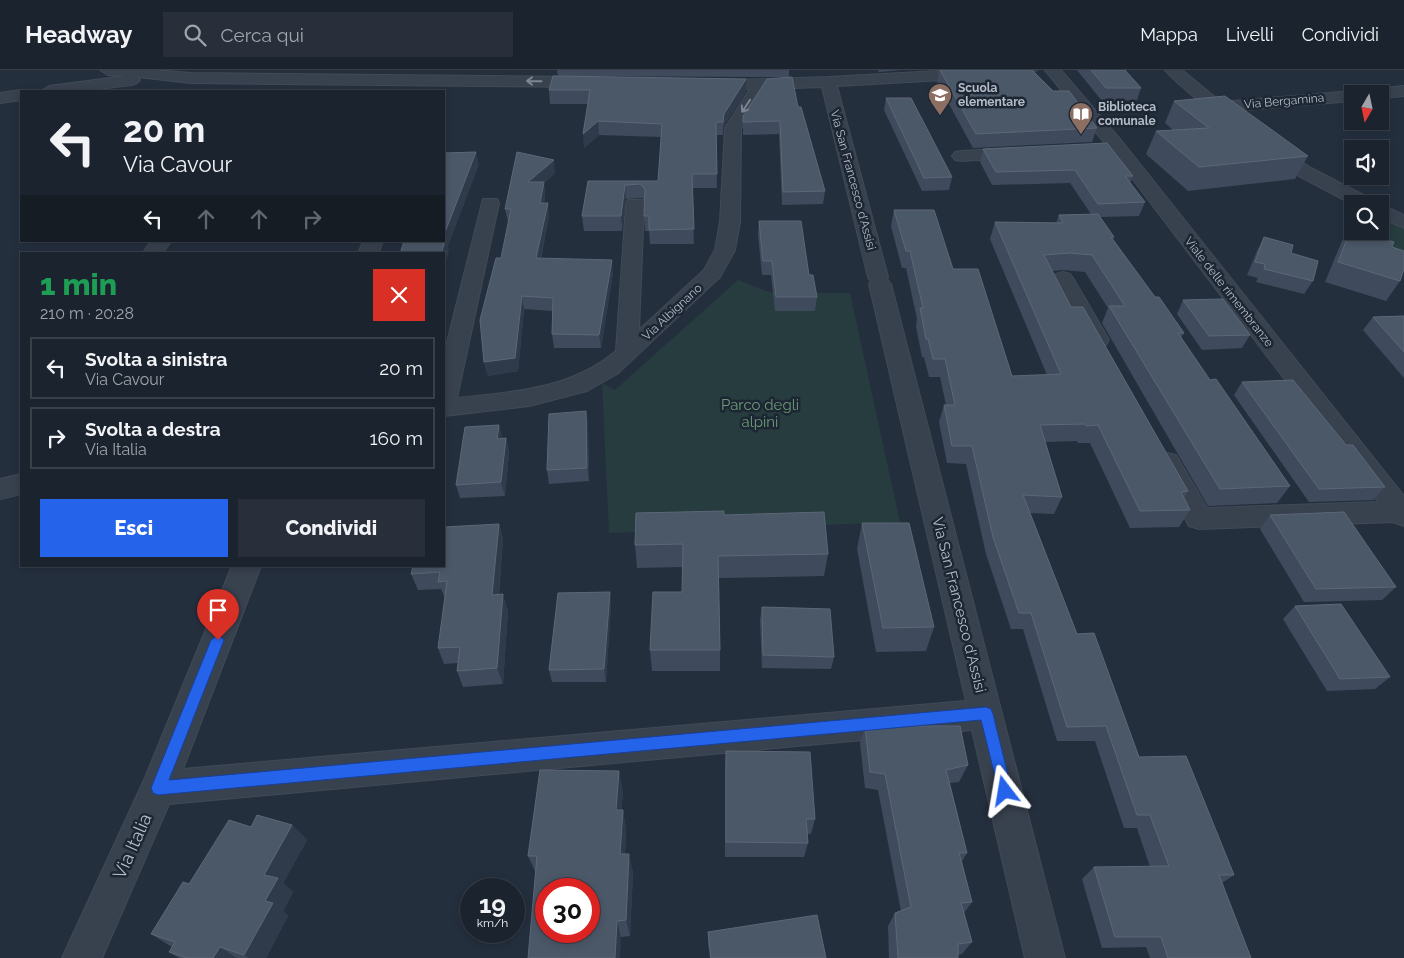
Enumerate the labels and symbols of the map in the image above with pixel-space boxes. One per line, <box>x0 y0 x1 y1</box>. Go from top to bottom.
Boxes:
one-way arrow <box>526 76 542 86</box>
place label: Scuola elementare <box>958 81 1025 109</box>
school or university icon: Scuola elementare <box>927 82 953 116</box>
north arrow <box>1344 85 1389 130</box>
street label: Via Bergamina <box>1243 91 1325 111</box>
one-way arrow <box>741 99 751 113</box>
place label: Biblioteca comunale <box>1098 100 1156 128</box>
library icon: Biblioteca comunale <box>1068 101 1094 135</box>
street label: Via San Francesco d'Assisi <box>828 108 878 252</box>
street label: Viale delle rimembranze <box>1182 234 1276 350</box>
street label: Via Albignano <box>639 281 705 343</box>
park label: Parco degli alpini <box>721 396 799 431</box>
street label: Via San Francesco d'Assisi <box>928 515 990 695</box>
pin <box>197 589 239 640</box>
position arrow <box>978 764 1030 816</box>
street label: Via Italia <box>108 810 156 882</box>
speed limit sign: 30 <box>535 878 600 943</box>

